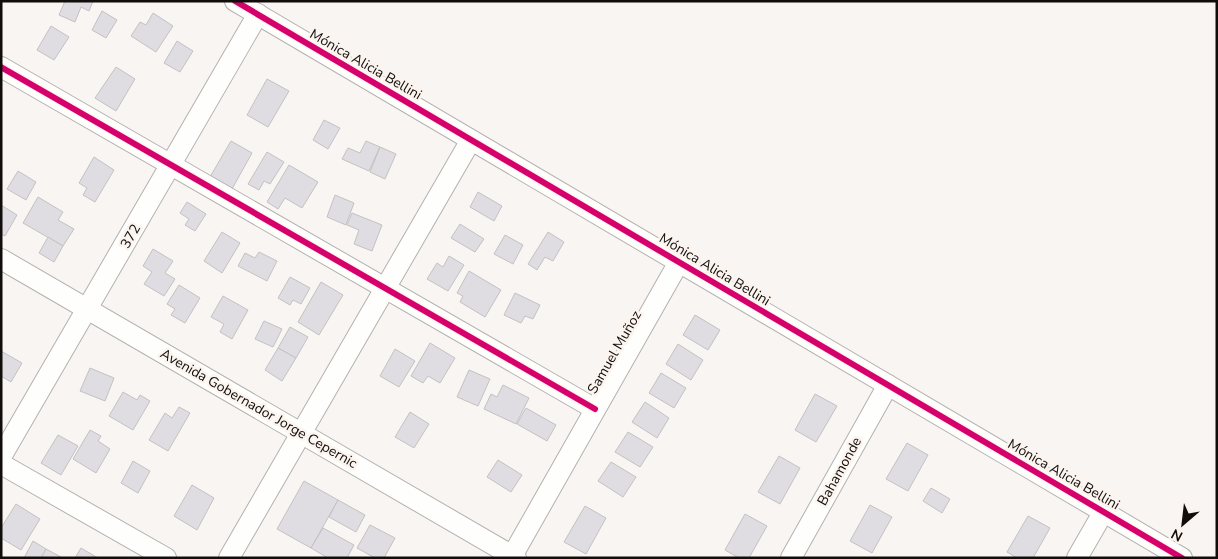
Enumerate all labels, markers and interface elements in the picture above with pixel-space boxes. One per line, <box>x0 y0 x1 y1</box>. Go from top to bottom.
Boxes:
street label: Mónica Alicia Bellini <box>306 25 425 104</box>
street label: 372 <box>116 221 145 252</box>
street label: Mónica Alicia Bellini <box>656 229 774 310</box>
street label: Samuel Muñoz <box>583 307 646 397</box>
street label: Avenida Gobernador Jorge Cepernic <box>157 344 361 473</box>
street label: Bahamonde <box>813 434 866 509</box>
street label: Mónica Alicia Bellini <box>1004 435 1123 514</box>
north arrow <box>1158 499 1208 549</box>
text: N <box>1168 524 1186 546</box>

